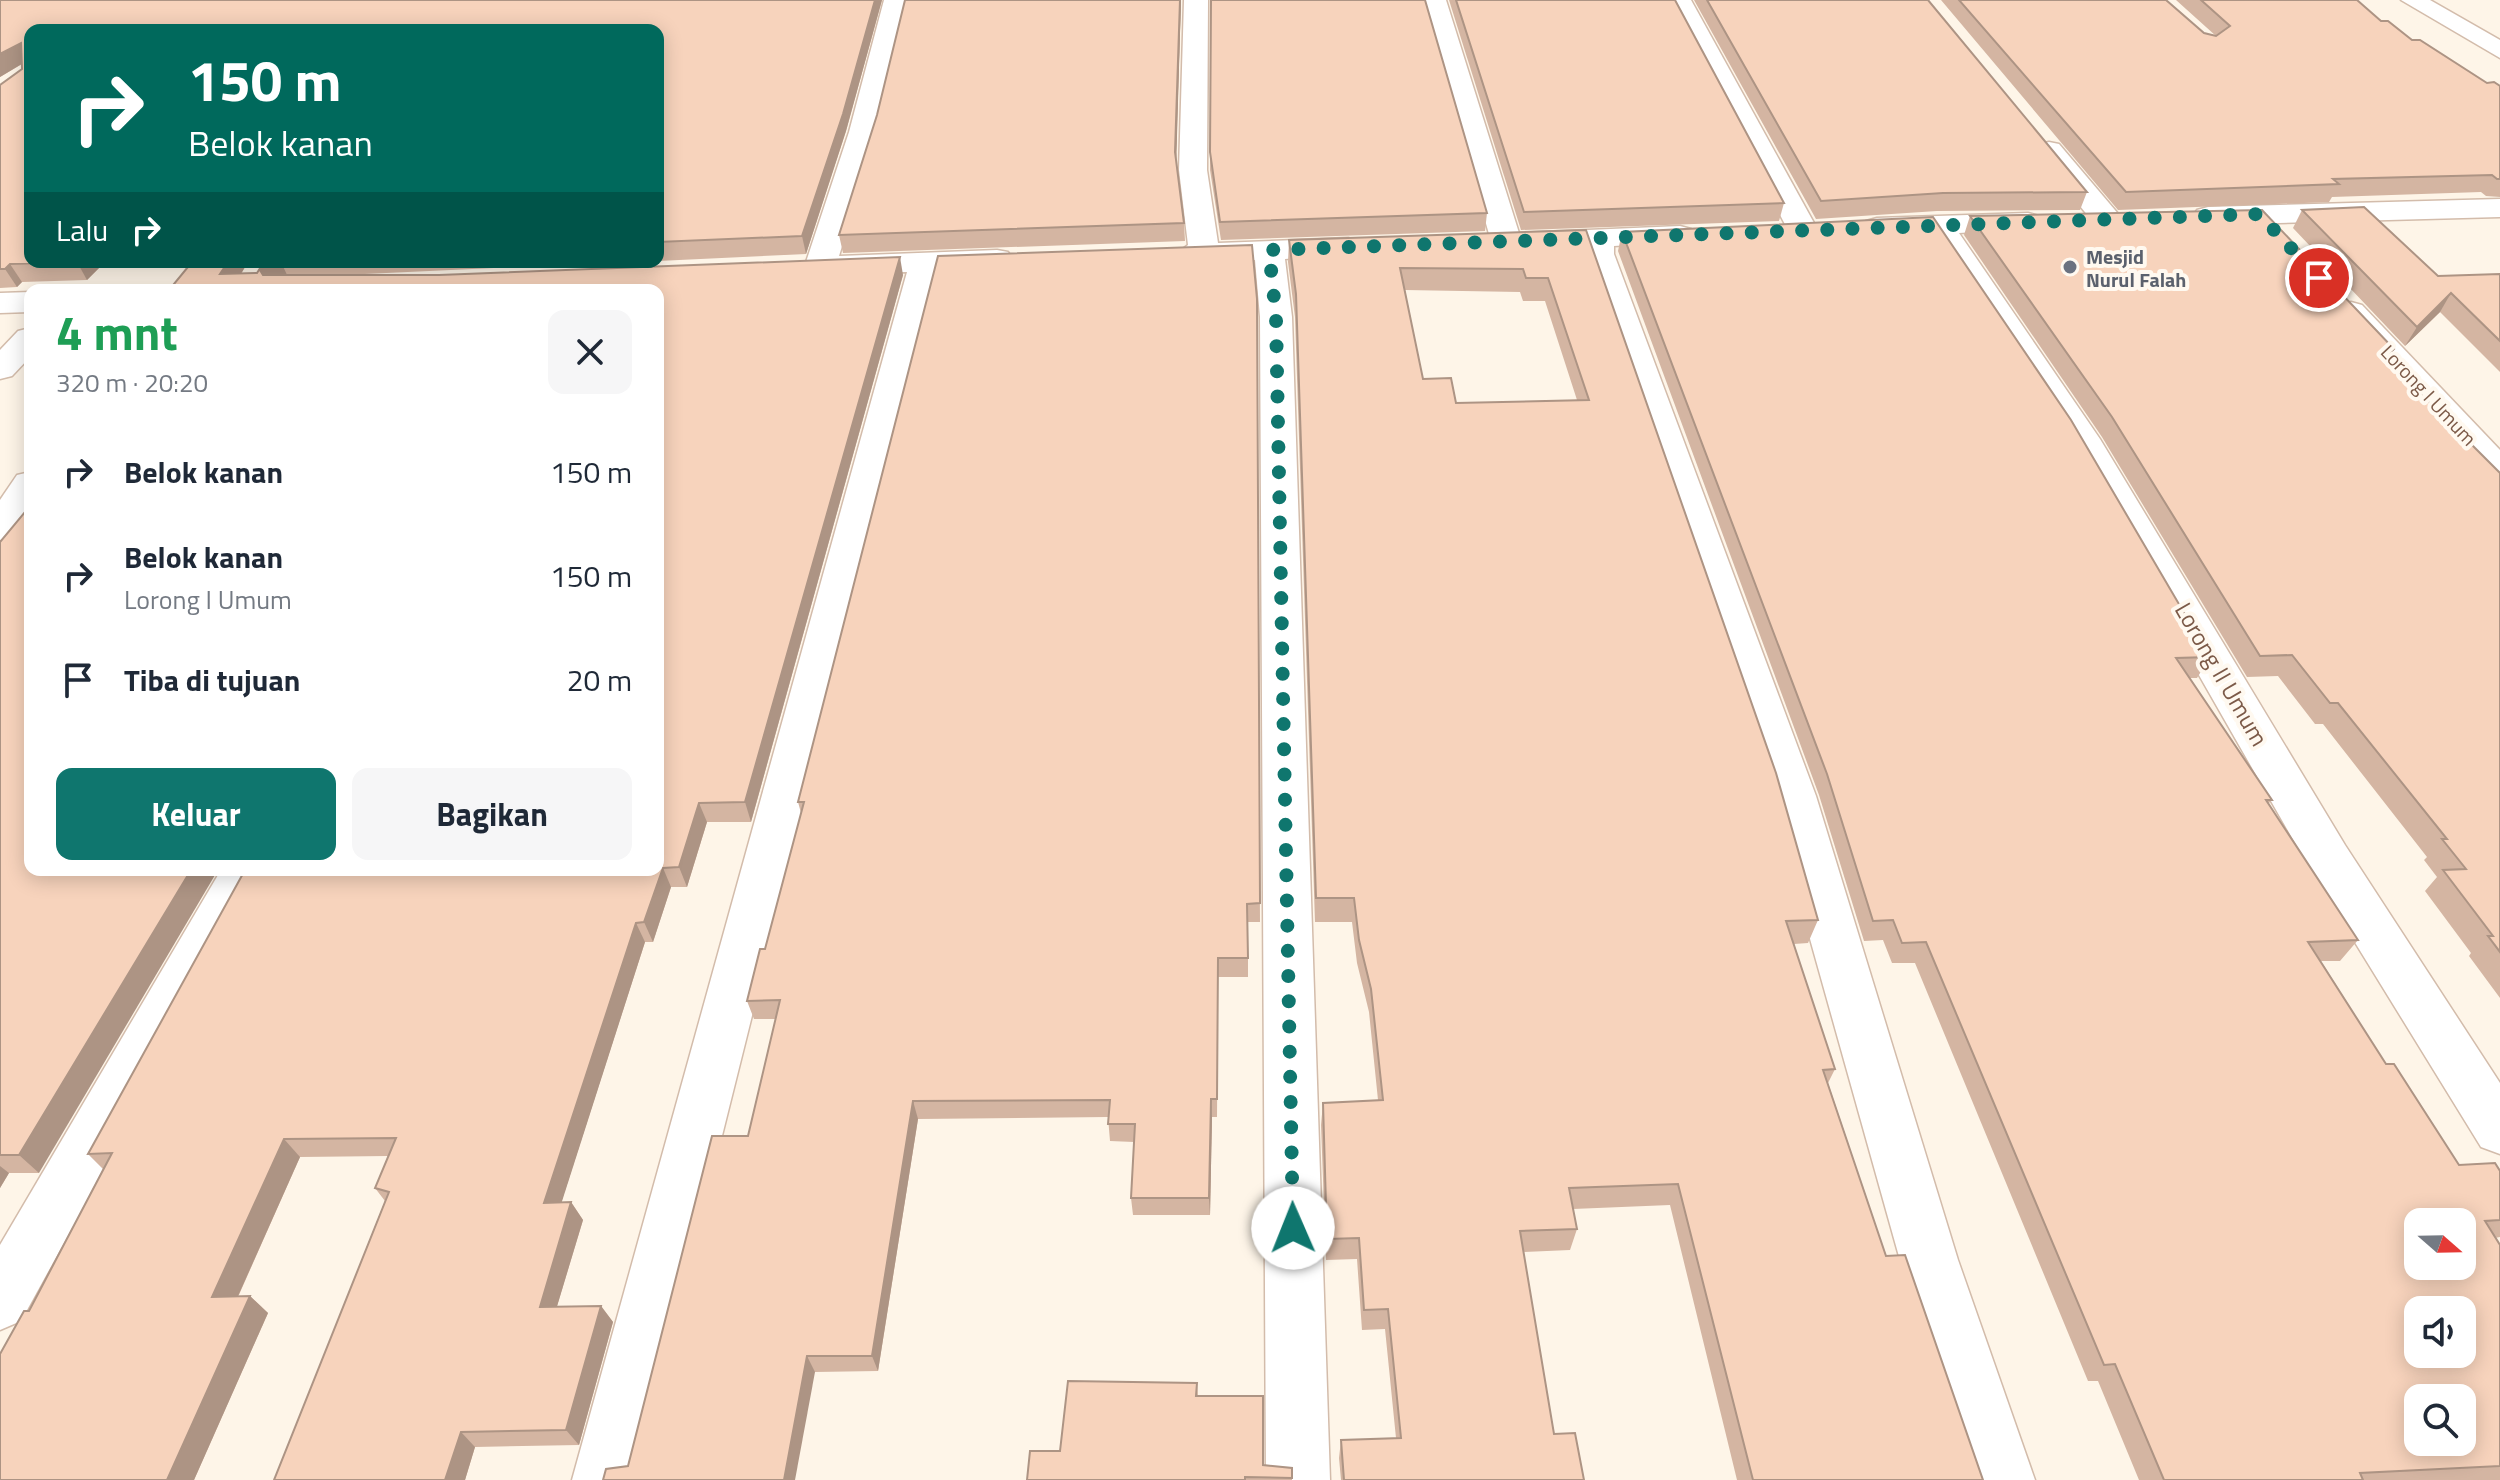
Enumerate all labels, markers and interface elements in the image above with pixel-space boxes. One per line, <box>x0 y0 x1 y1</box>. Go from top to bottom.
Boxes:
text: 150 m <box>188 38 341 123</box>
icon: right <box>56 56 160 160</box>
text: Belok kanan <box>188 115 373 170</box>
text: Lalu <box>56 207 108 253</box>
icon: right <box>124 208 168 252</box>
place label: Mesjid Nurul Falah <box>2086 241 2186 295</box>
pin <box>2285 244 2353 312</box>
icon: arrive <box>2297 256 2341 300</box>
marker: Mesjid Nurul Falah <box>2061 258 2079 276</box>
text: 4 mnt <box>56 296 178 369</box>
button: close <box>548 310 632 394</box>
street label: Lorong I Umum <box>2374 337 2484 453</box>
text: 320 m · 20:20 <box>56 363 208 402</box>
text: Belok kanan <box>124 449 283 495</box>
text: 150 m <box>550 449 632 495</box>
icon: right <box>56 450 100 494</box>
text: Belok kanan <box>124 534 283 580</box>
text: 150 m <box>550 553 632 599</box>
icon: right <box>56 554 100 598</box>
text: Lorong I Umum <box>124 580 292 619</box>
street label: Lorong II Umum <box>2166 595 2278 753</box>
text: Tiba di tujuan <box>124 657 300 703</box>
text: 20 m <box>567 657 632 703</box>
icon: arrive <box>56 658 100 702</box>
button: Keluar <box>56 768 336 860</box>
button: Bagikan <box>352 768 632 860</box>
position arrow <box>1251 1186 1335 1270</box>
north arrow <box>2404 1208 2476 1280</box>
map controls <box>2404 1208 2476 1456</box>
button: sound <box>2404 1296 2476 1368</box>
button: search <box>2404 1384 2476 1456</box>

